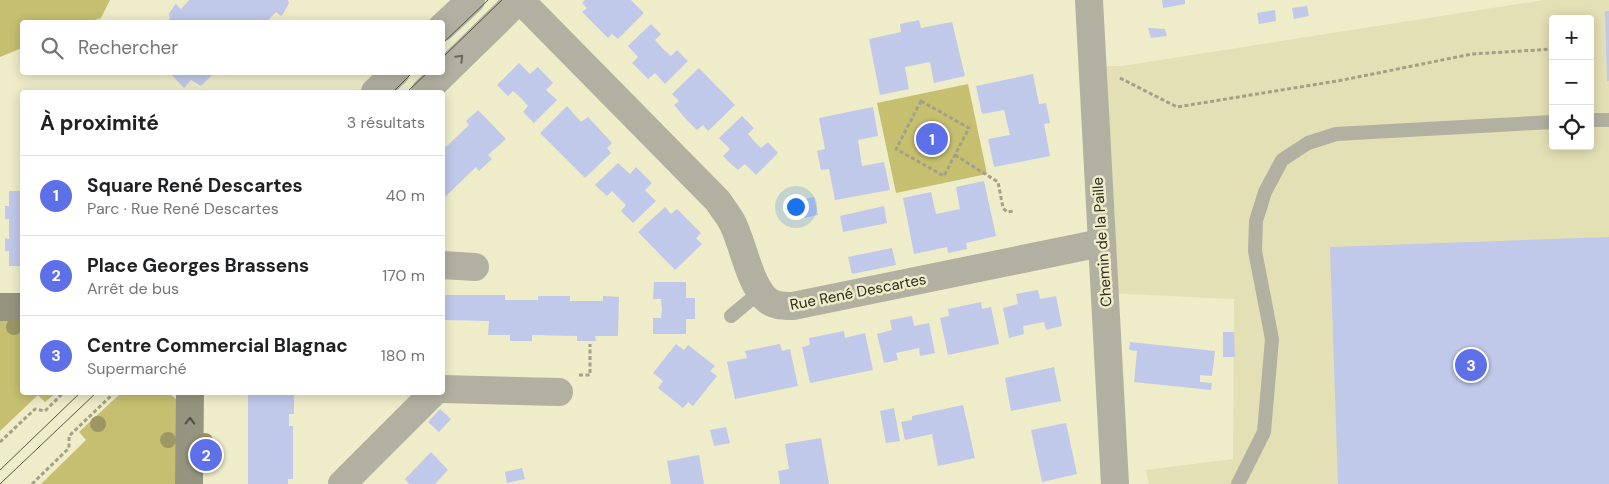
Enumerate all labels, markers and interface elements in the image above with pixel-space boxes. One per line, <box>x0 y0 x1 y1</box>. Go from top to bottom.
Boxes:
map controls <box>1549 15 1594 150</box>
button: + <box>1549 15 1594 60</box>
search box <box>20 20 445 75</box>
icon: search <box>38 34 66 62</box>
text: Rechercher <box>78 35 178 60</box>
one-way arrow <box>454 55 463 64</box>
button: − <box>1549 60 1594 105</box>
button: locate <box>1549 105 1594 150</box>
text: À proximité <box>40 109 159 137</box>
text: 3 résultats <box>347 112 425 133</box>
pin: 1 <box>916 120 948 158</box>
text: Square René Descartes <box>87 173 303 198</box>
street label: Chemin de la Paille <box>1087 176 1117 308</box>
text: 1 <box>53 185 59 206</box>
text: 40 m <box>386 185 425 206</box>
your location <box>783 194 809 220</box>
text: Parc · Rue René Descartes <box>87 198 279 219</box>
text: Place Georges Brassens <box>87 253 309 278</box>
text: 2 <box>51 265 61 286</box>
text: 170 m <box>382 265 425 286</box>
street label: Rue René Descartes <box>788 269 928 315</box>
text: Arrêt de bus <box>87 278 179 299</box>
text: Centre Commercial Blagnac <box>87 333 348 358</box>
text: 3 <box>51 345 61 366</box>
text: 180 m <box>381 345 425 366</box>
pin: 3 <box>1455 346 1487 384</box>
text: Supermarché <box>87 358 187 379</box>
one-way arrow <box>185 417 195 424</box>
pin: 2 <box>190 436 222 474</box>

